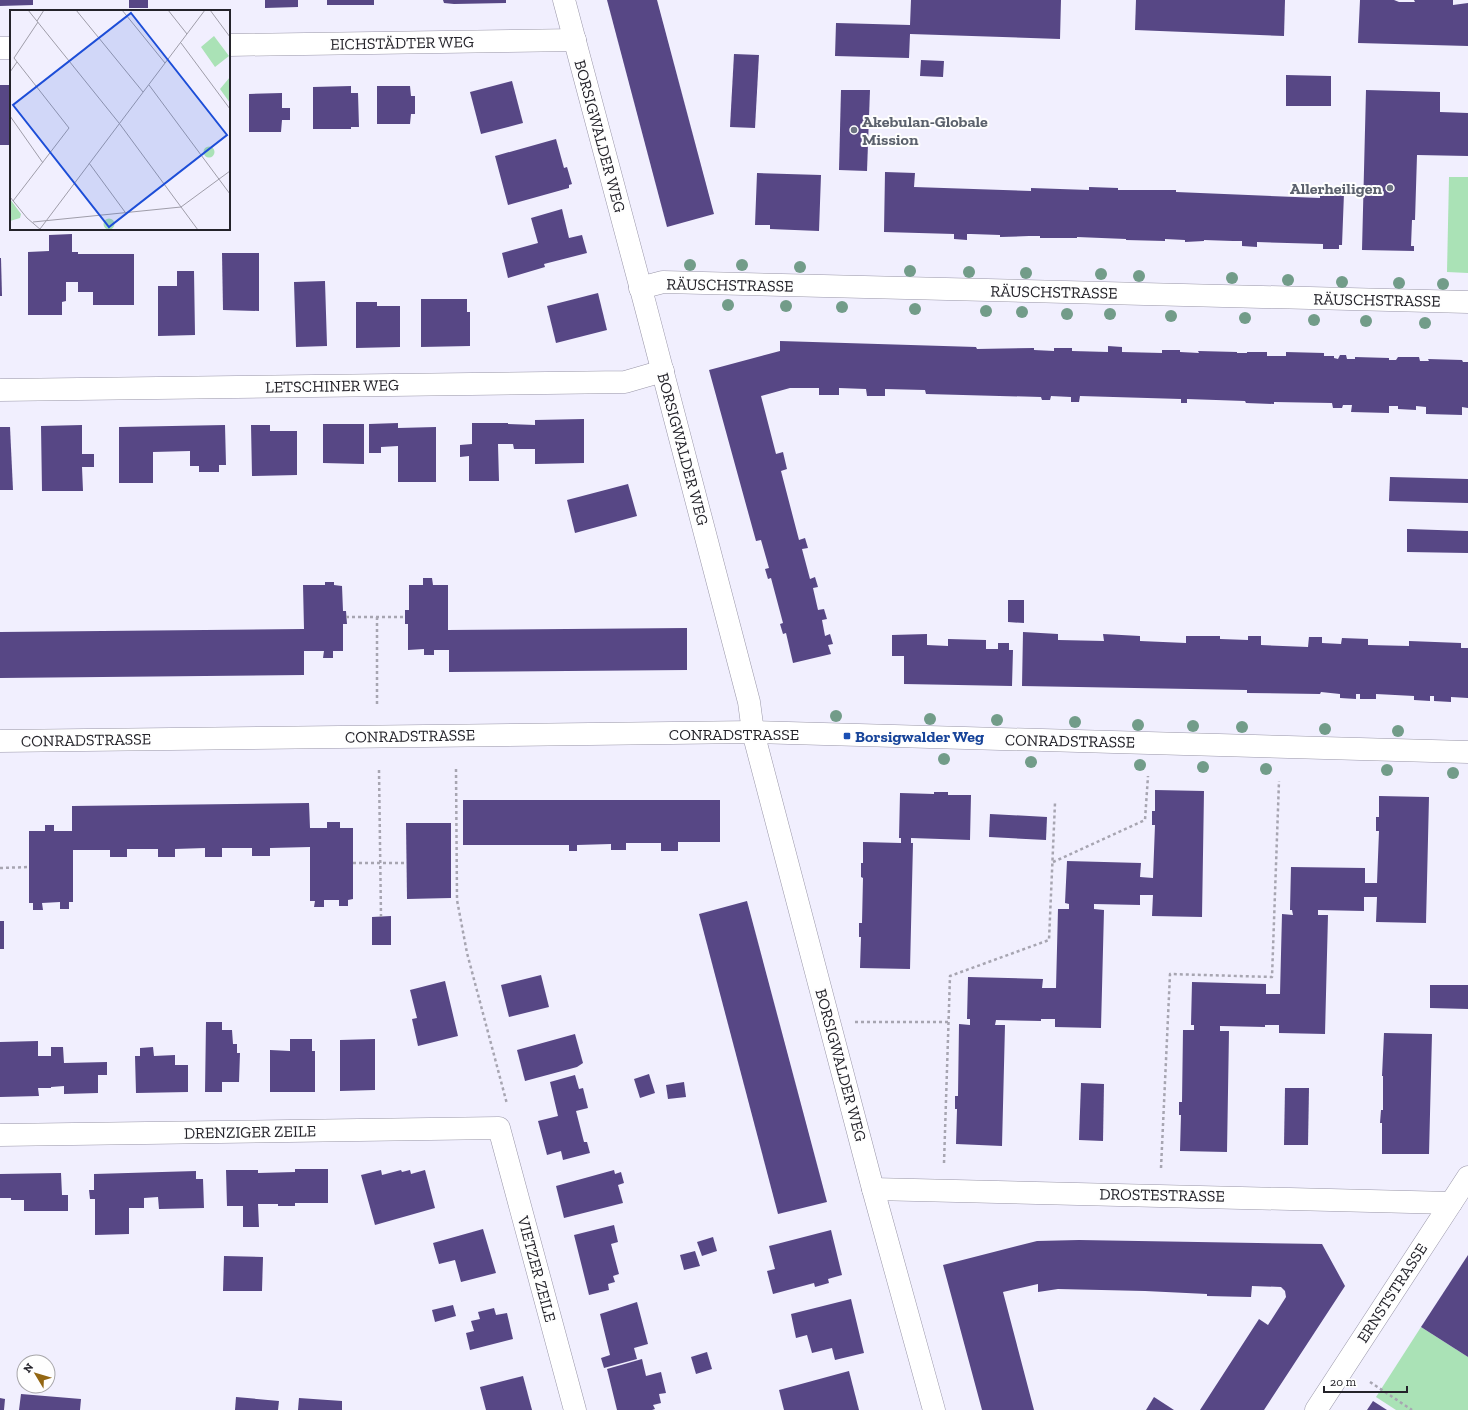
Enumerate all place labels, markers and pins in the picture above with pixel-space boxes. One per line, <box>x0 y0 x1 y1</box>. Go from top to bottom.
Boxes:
place label: Akebulan-Globale Mission <box>862 112 988 149</box>
marker: Akebulan-Globale Mission <box>849 125 859 135</box>
place label: Allerheiligen <box>1290 179 1383 198</box>
marker: Allerheiligen <box>1385 183 1395 193</box>
place label: Borsigwalder Weg <box>855 727 984 746</box>
marker: Borsigwalder Weg <box>842 731 852 741</box>

